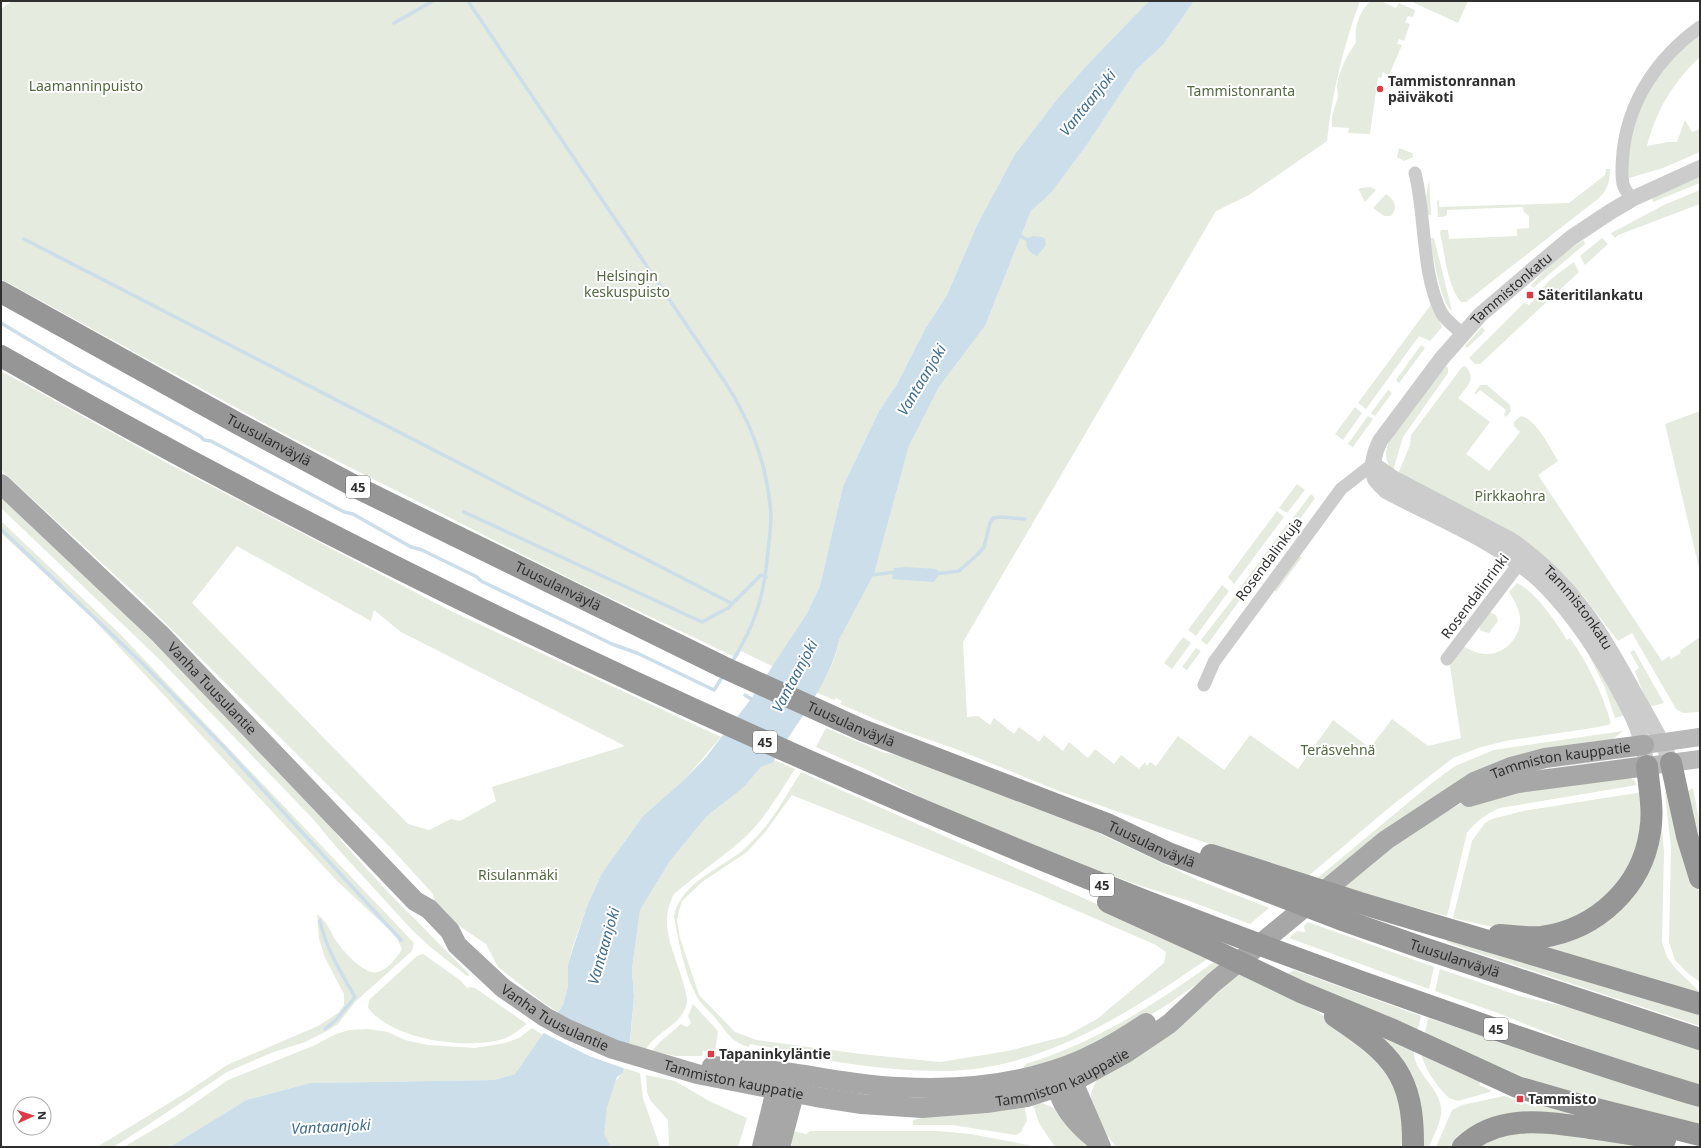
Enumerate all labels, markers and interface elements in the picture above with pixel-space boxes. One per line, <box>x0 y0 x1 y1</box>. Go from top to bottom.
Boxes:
water label: Vantaanjoki <box>1054 64 1121 140</box>
place label: Tammistonrannan päiväkoti <box>1388 71 1516 106</box>
park label: Laamanninpuisto <box>29 76 143 95</box>
park label: Tammistonranta <box>1187 81 1295 100</box>
marker: Tammistonrannan päiväkoti <box>1375 84 1385 94</box>
street label: Tammistonkatu <box>1466 248 1556 329</box>
park label: Helsingin keskuspuisto <box>584 266 670 301</box>
place label: Säteritilankatu <box>1538 285 1643 304</box>
marker: Säteritilankatu <box>1525 290 1535 300</box>
water label: Vantaanjoki <box>892 339 951 419</box>
street label: Tuusulanväylä <box>223 409 315 470</box>
road number: 45 <box>346 476 370 498</box>
park label: Pirkkaohra <box>1474 486 1546 505</box>
street label: Rosendalinkuja <box>1231 513 1306 604</box>
street label: Rosendalinrinki <box>1436 549 1513 642</box>
street label: Tuusulanväylä <box>512 557 604 615</box>
street label: Tammistonkatu <box>1540 561 1618 653</box>
water label: Vantaanjoki <box>767 635 822 715</box>
street label: Vanha Tuusulantie <box>164 638 261 739</box>
street label: Tuusulanväylä <box>804 696 898 751</box>
road number: 45 <box>753 731 777 753</box>
street label: Tammiston kauppatie <box>1488 737 1632 783</box>
park label: Teräsvehnä <box>1301 740 1375 759</box>
street label: Tuusulanväylä <box>1105 816 1198 872</box>
park label: Risulanmäki <box>478 865 558 884</box>
road number: 45 <box>1090 874 1114 896</box>
water label: Vantaanjoki <box>582 904 624 987</box>
street label: Tuusulanväylä <box>1407 934 1502 982</box>
street label: Vanha Tuusulantie <box>497 979 612 1055</box>
road number: 45 <box>1484 1018 1508 1040</box>
street label: Tammiston kauppatie <box>994 1043 1132 1110</box>
place label: Tapaninkyläntie <box>719 1044 831 1063</box>
marker: Tapaninkyläntie <box>706 1049 716 1059</box>
street label: Tammiston kauppatie <box>662 1055 805 1103</box>
place label: Tammisto <box>1528 1089 1597 1108</box>
marker: Tammisto <box>1515 1094 1525 1104</box>
north arrow <box>12 1096 52 1136</box>
text: N <box>35 1111 50 1120</box>
water label: Vantaanjoki <box>291 1114 372 1138</box>

